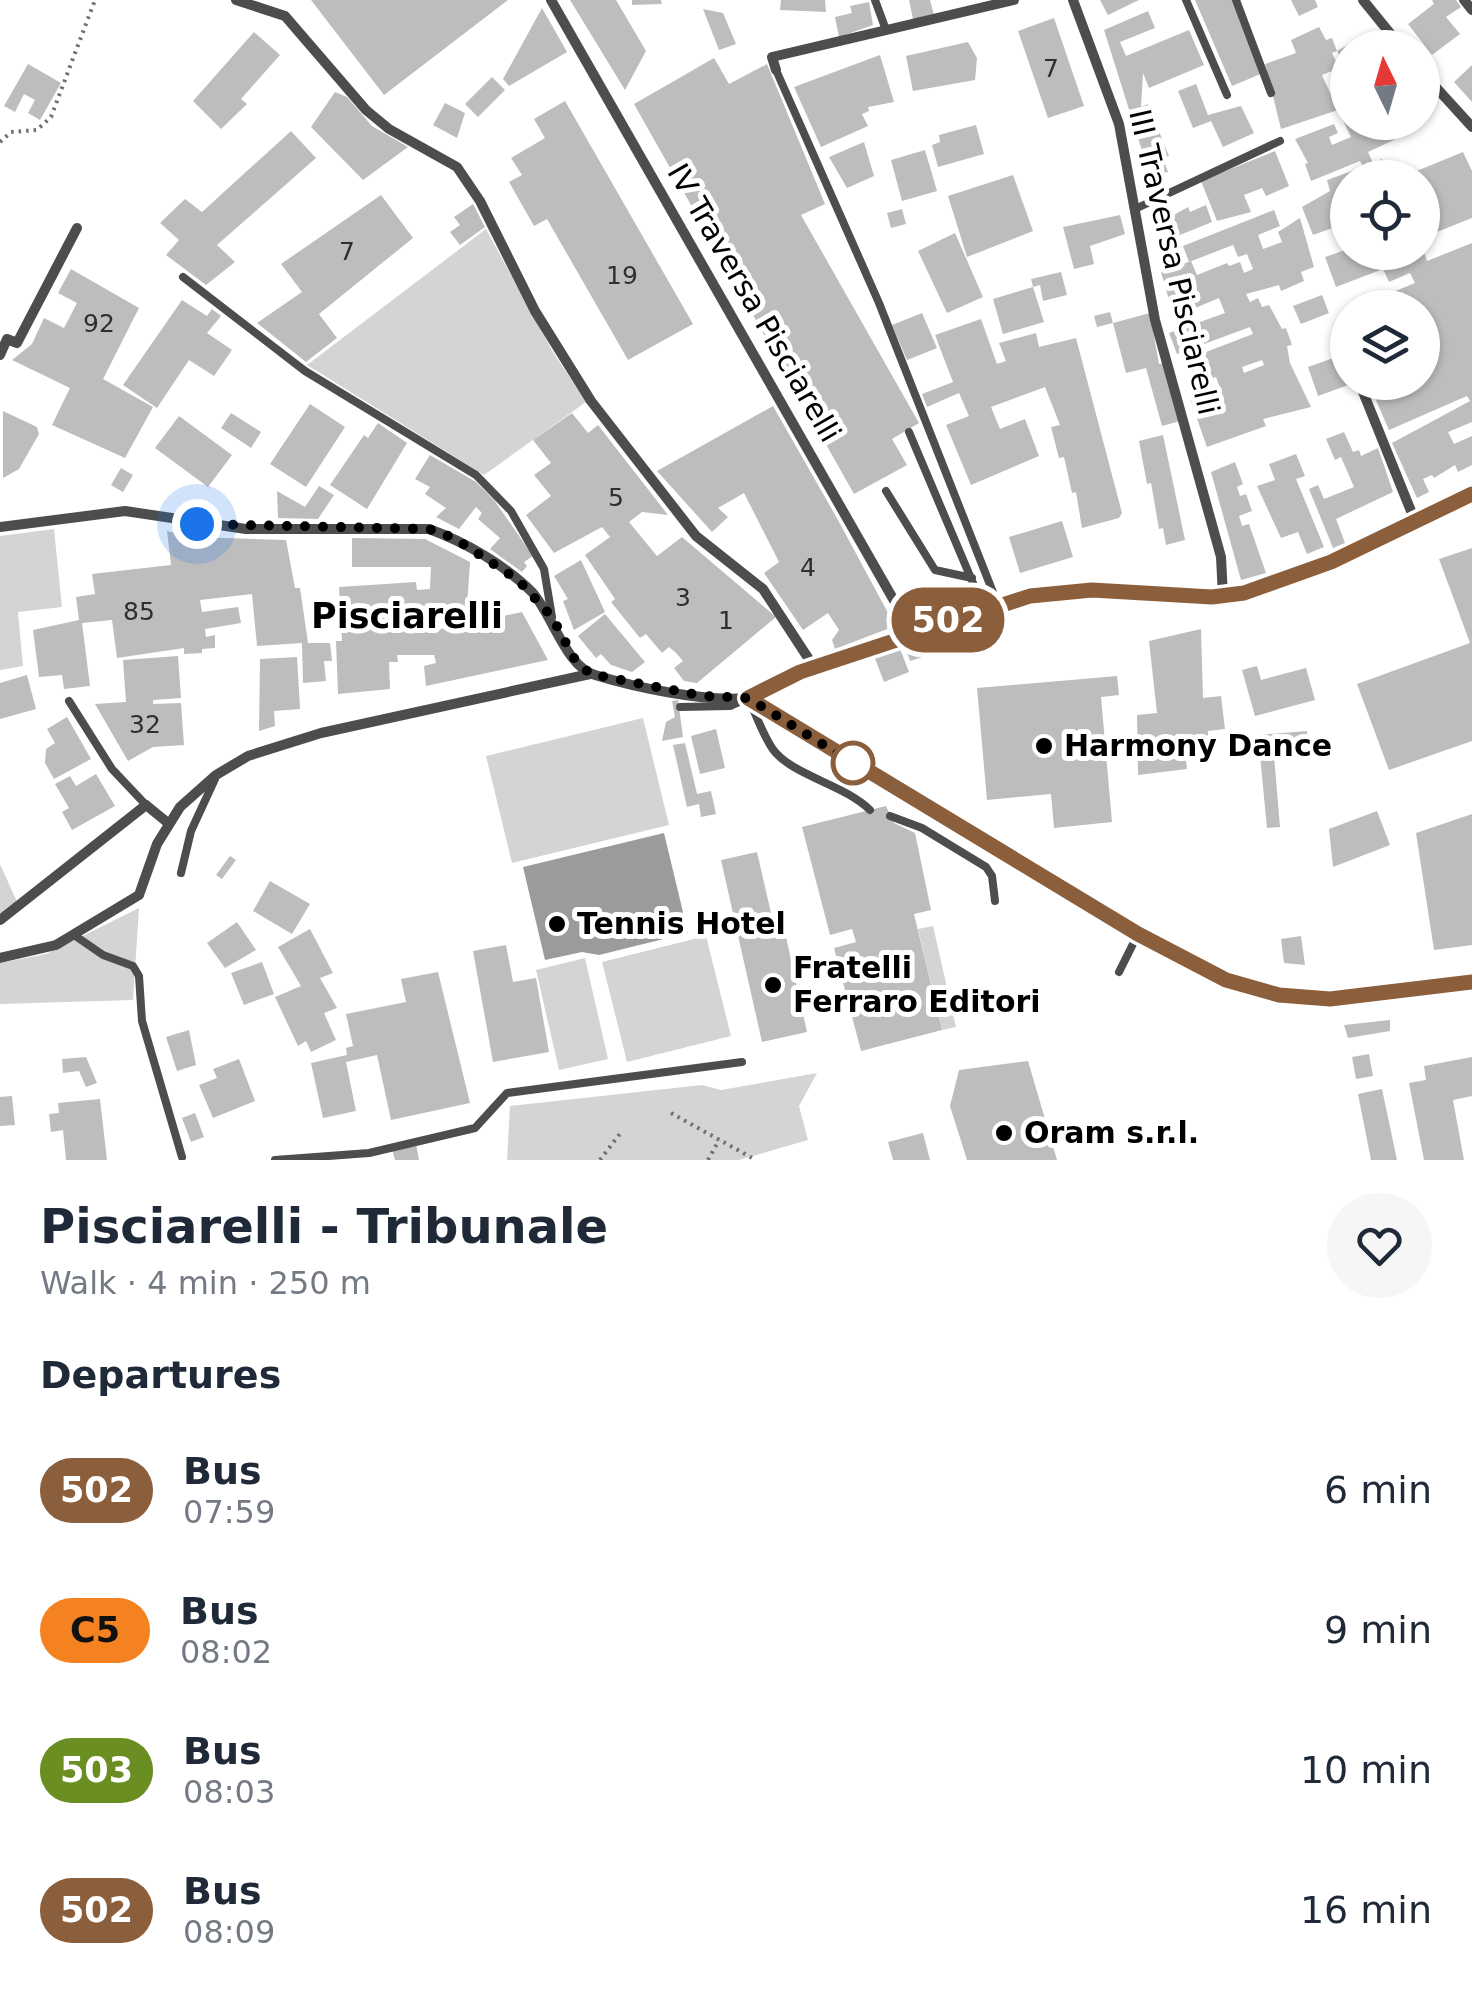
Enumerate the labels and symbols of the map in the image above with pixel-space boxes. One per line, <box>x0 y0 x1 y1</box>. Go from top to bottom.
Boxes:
north arrow <box>1330 30 1440 140</box>
house number: 7 <box>1043 54 1059 83</box>
street label: III Traversa Pisciarelli <box>1122 106 1227 418</box>
street label: IV Traversa Pisciarelli <box>660 157 848 448</box>
house number: 7 <box>339 237 355 266</box>
house number: 19 <box>606 261 638 290</box>
house number: 92 <box>83 309 115 338</box>
house number: 5 <box>608 483 624 512</box>
your location <box>172 499 222 549</box>
house number: 4 <box>800 553 816 582</box>
house number: 3 <box>675 583 691 612</box>
line badge: 502 <box>890 588 1006 652</box>
district label: Pisciarelli <box>311 596 503 636</box>
house number: 85 <box>123 597 155 626</box>
house number: 1 <box>718 606 734 635</box>
house number: 32 <box>129 710 161 739</box>
place label: Harmony Dance <box>1064 728 1332 763</box>
marker: Harmony Dance <box>1033 735 1055 757</box>
unlabelled marker <box>832 742 874 784</box>
place label: Tennis Hotel <box>577 906 786 941</box>
marker: Tennis Hotel <box>546 913 568 935</box>
place label: Fratelli Ferraro Editori <box>793 950 1041 1019</box>
marker: Fratelli Ferraro Editori <box>762 974 784 996</box>
place label: Oram s.r.l. <box>1024 1115 1199 1150</box>
marker: Oram s.r.l. <box>993 1122 1015 1144</box>

